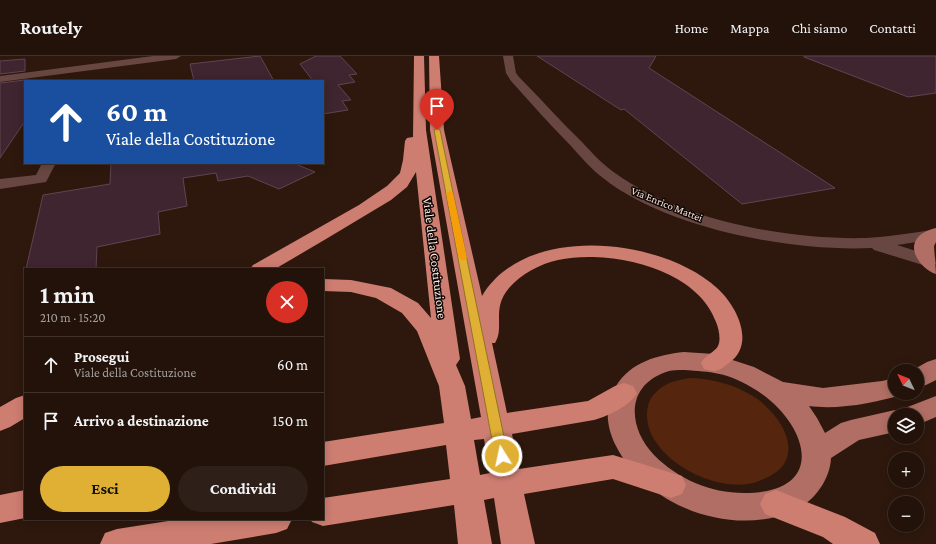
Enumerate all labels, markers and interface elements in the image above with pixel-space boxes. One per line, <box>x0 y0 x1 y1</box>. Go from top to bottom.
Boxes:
text: Routely <box>20 17 82 38</box>
text: Home <box>675 20 708 36</box>
text: Mappa <box>730 20 769 36</box>
text: Chi siamo <box>791 20 847 36</box>
text: Contatti <box>869 20 916 36</box>
pin <box>420 89 454 130</box>
icon: arrive <box>426 95 448 117</box>
icon: ahead <box>40 96 92 148</box>
text: 60 m <box>106 96 167 127</box>
text: Viale della Costituzione <box>106 129 275 149</box>
street label: Via Enrico Mattei <box>630 184 705 224</box>
street label: Viale della Costituzione <box>420 196 450 320</box>
text: 1 min <box>40 281 95 308</box>
button: close <box>266 281 308 323</box>
text: 210 m · 15:20 <box>40 310 106 325</box>
text: Prosegui <box>74 349 129 365</box>
icon: ahead <box>40 354 62 376</box>
text: 60 m <box>277 357 308 373</box>
north arrow <box>888 364 924 400</box>
map controls <box>888 364 924 532</box>
text: Viale della Costituzione <box>74 365 196 380</box>
button: layers <box>888 408 924 444</box>
icon: arrive <box>40 410 62 432</box>
text: Arrivo a destinazione <box>74 413 209 429</box>
text: 150 m <box>273 413 308 429</box>
position arrow <box>481 435 523 477</box>
button: + <box>888 452 924 488</box>
button: Esci <box>40 466 170 512</box>
button: Condividi <box>178 466 308 512</box>
button: − <box>888 496 924 532</box>

